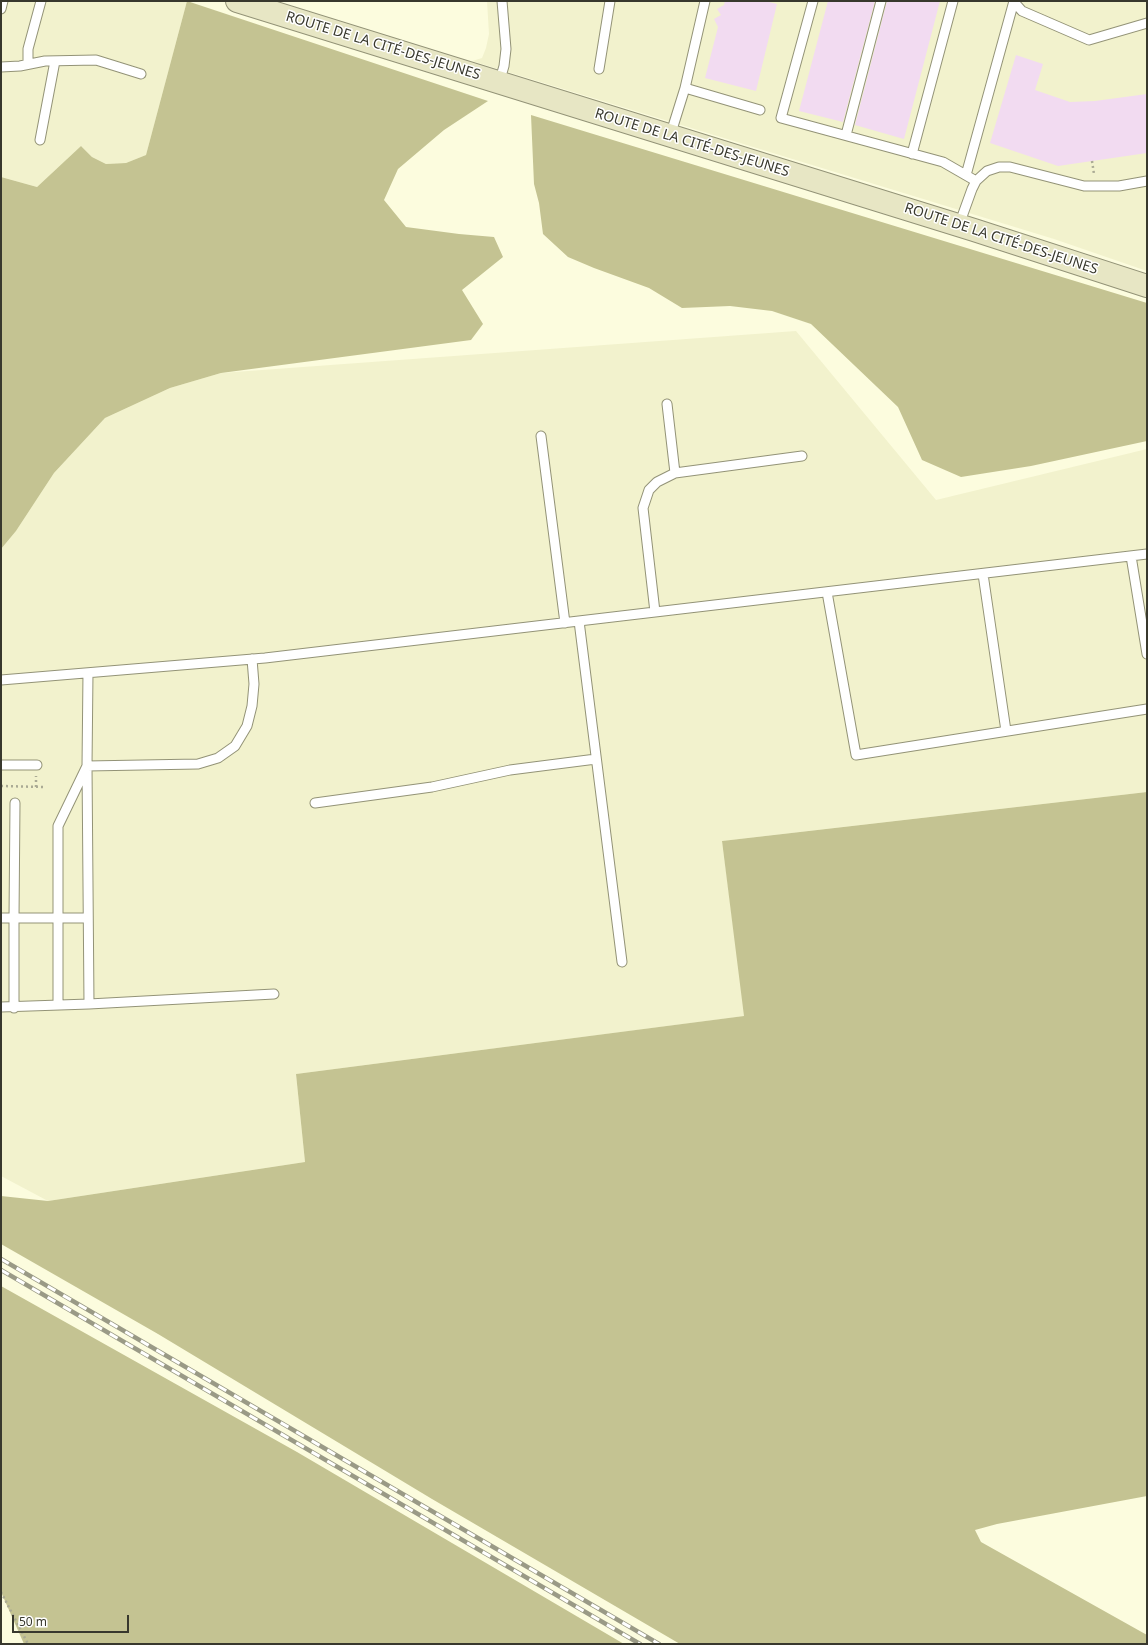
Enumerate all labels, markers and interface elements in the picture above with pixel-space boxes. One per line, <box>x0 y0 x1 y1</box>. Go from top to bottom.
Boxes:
street label: ROUTE DE LA CITÉ-DES-JEUNES <box>284 8 482 84</box>
street label: ROUTE DE LA CITÉ-DES-JEUNES <box>593 105 791 181</box>
street label: ROUTE DE LA CITÉ-DES-JEUNES <box>902 200 1100 278</box>
scale bar <box>14 1607 131 1633</box>
text: 50 m <box>19 1613 47 1630</box>

